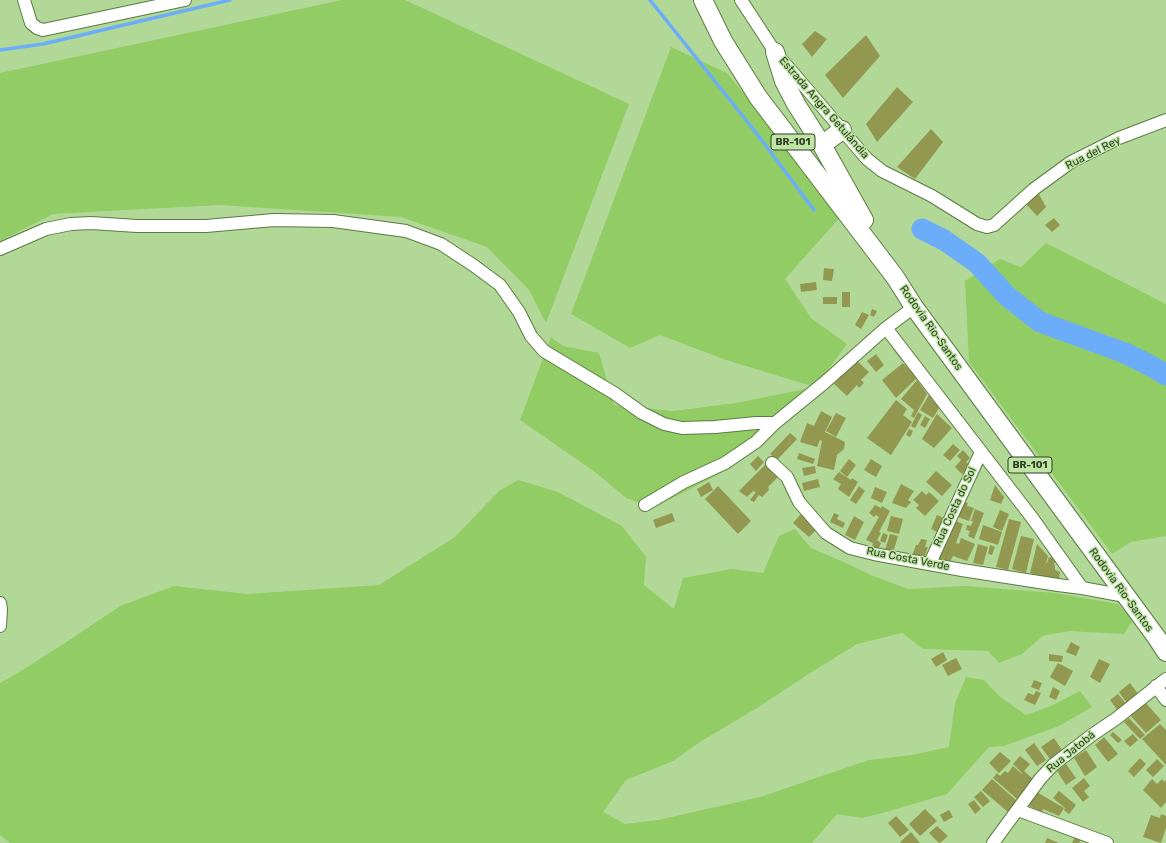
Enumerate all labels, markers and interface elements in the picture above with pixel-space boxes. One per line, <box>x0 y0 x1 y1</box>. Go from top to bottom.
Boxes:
street label: Estrada Angra Getulândia <box>776 54 872 162</box>
road number: BR-101 <box>771 134 815 150</box>
street label: Rua del Rey <box>1063 134 1123 172</box>
street label: Rodovia Rio-Santos <box>897 283 965 373</box>
road number: BR-101 <box>1008 457 1052 473</box>
street label: Rua Costa do Sol <box>931 465 979 549</box>
street label: Rua Costa Verde <box>865 544 951 574</box>
street label: Rodovia Rio-Santos <box>1086 545 1156 635</box>
street label: Rua Jatobá <box>1044 728 1098 776</box>

